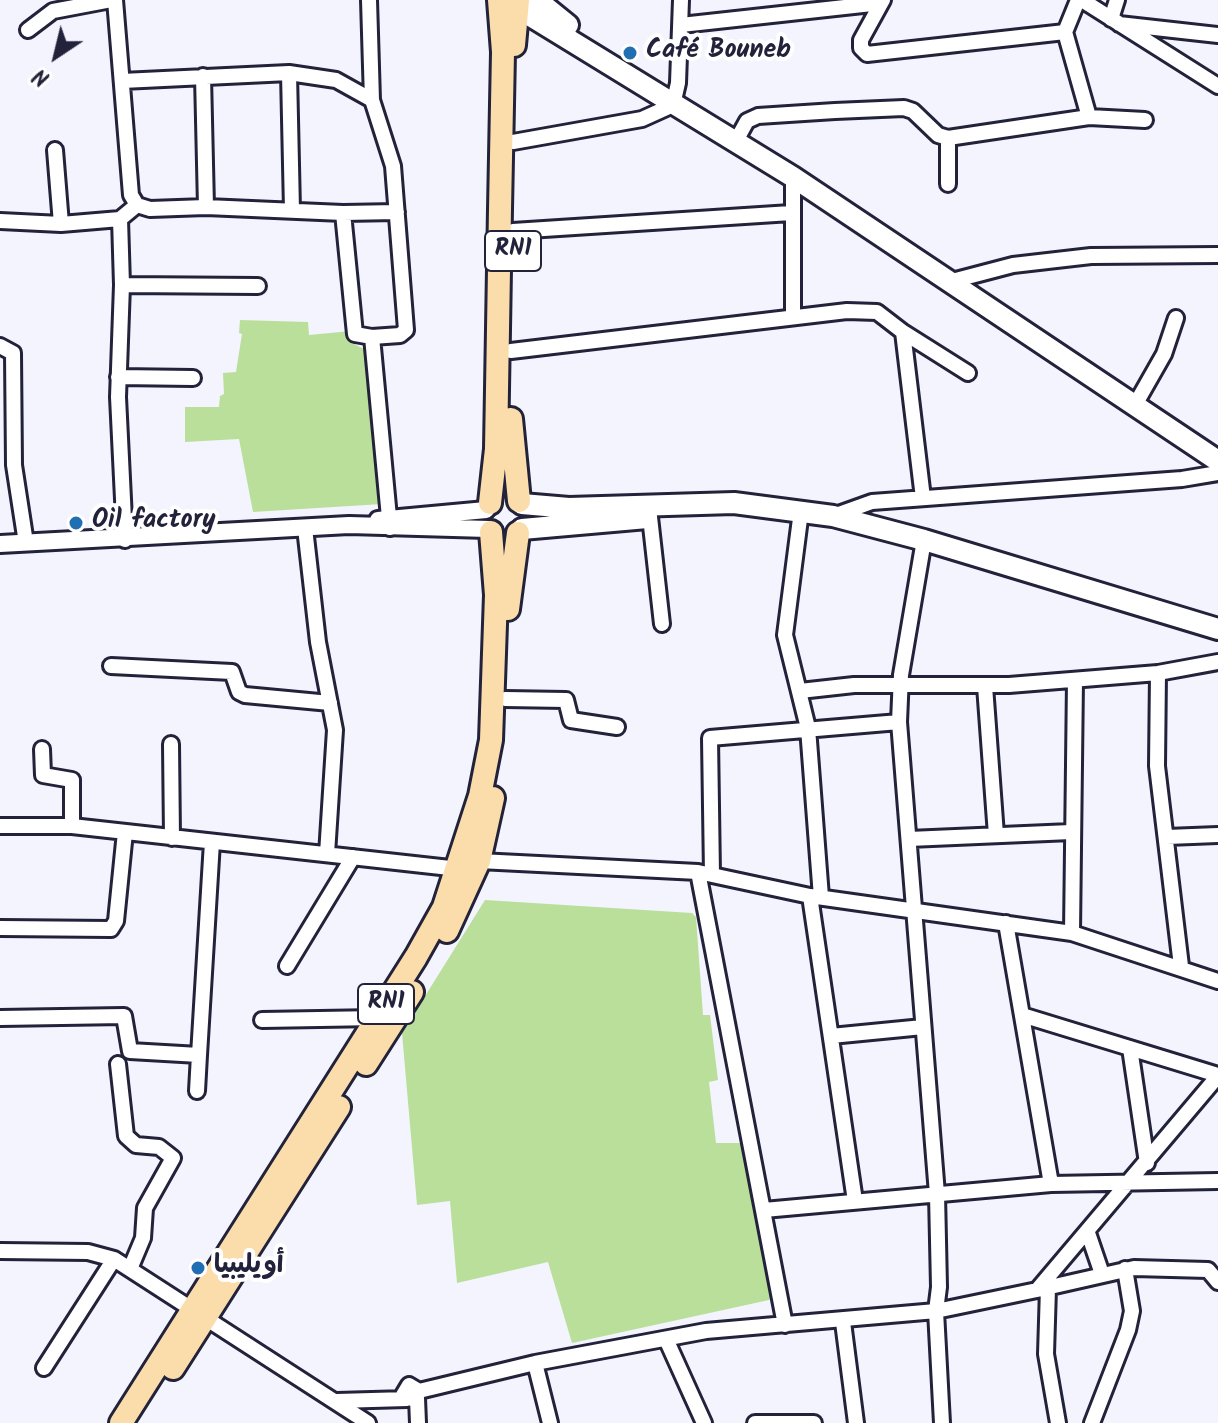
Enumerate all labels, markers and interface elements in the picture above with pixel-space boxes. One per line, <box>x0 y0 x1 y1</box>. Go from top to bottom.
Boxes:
north arrow <box>16 16 96 96</box>
place label: Café Bouneb <box>646 37 791 69</box>
marker: Café Bouneb <box>621 44 639 62</box>
text: N <box>26 58 58 94</box>
road number: RN1 <box>485 231 541 271</box>
place label: Oil factory <box>92 507 216 539</box>
marker: Oil factory <box>67 514 85 532</box>
road number: RN1 <box>358 984 414 1024</box>
place label: أويليبيا <box>214 1252 283 1284</box>
marker: أويليبيا <box>189 1259 207 1277</box>

